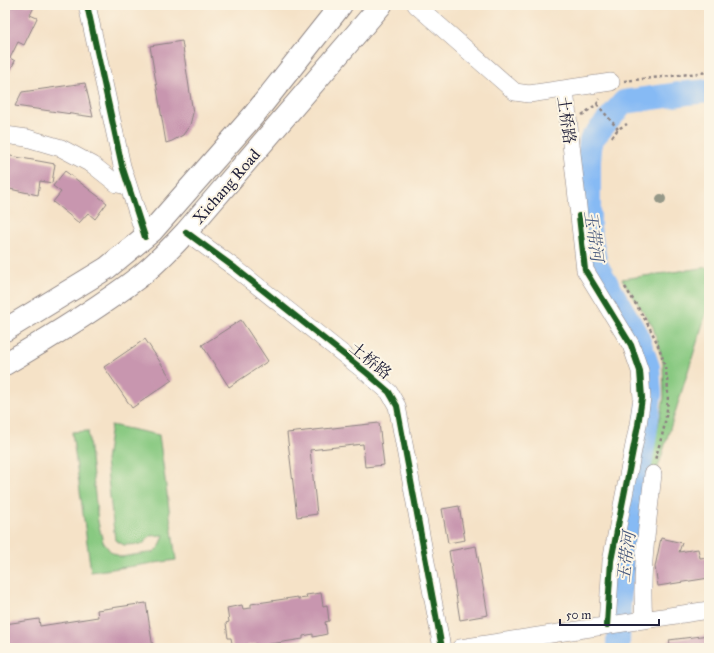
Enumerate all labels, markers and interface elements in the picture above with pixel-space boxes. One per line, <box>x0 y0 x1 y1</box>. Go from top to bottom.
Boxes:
street label: 土桥路 <box>554 95 579 145</box>
street label: Xichang Road <box>189 145 265 228</box>
water label: 玉带河 <box>580 209 608 266</box>
street label: 土桥路 <box>346 338 395 383</box>
water label: 玉带河 <box>613 527 640 584</box>
scale bar <box>560 601 659 627</box>
text: 50 m <box>566 608 591 622</box>

